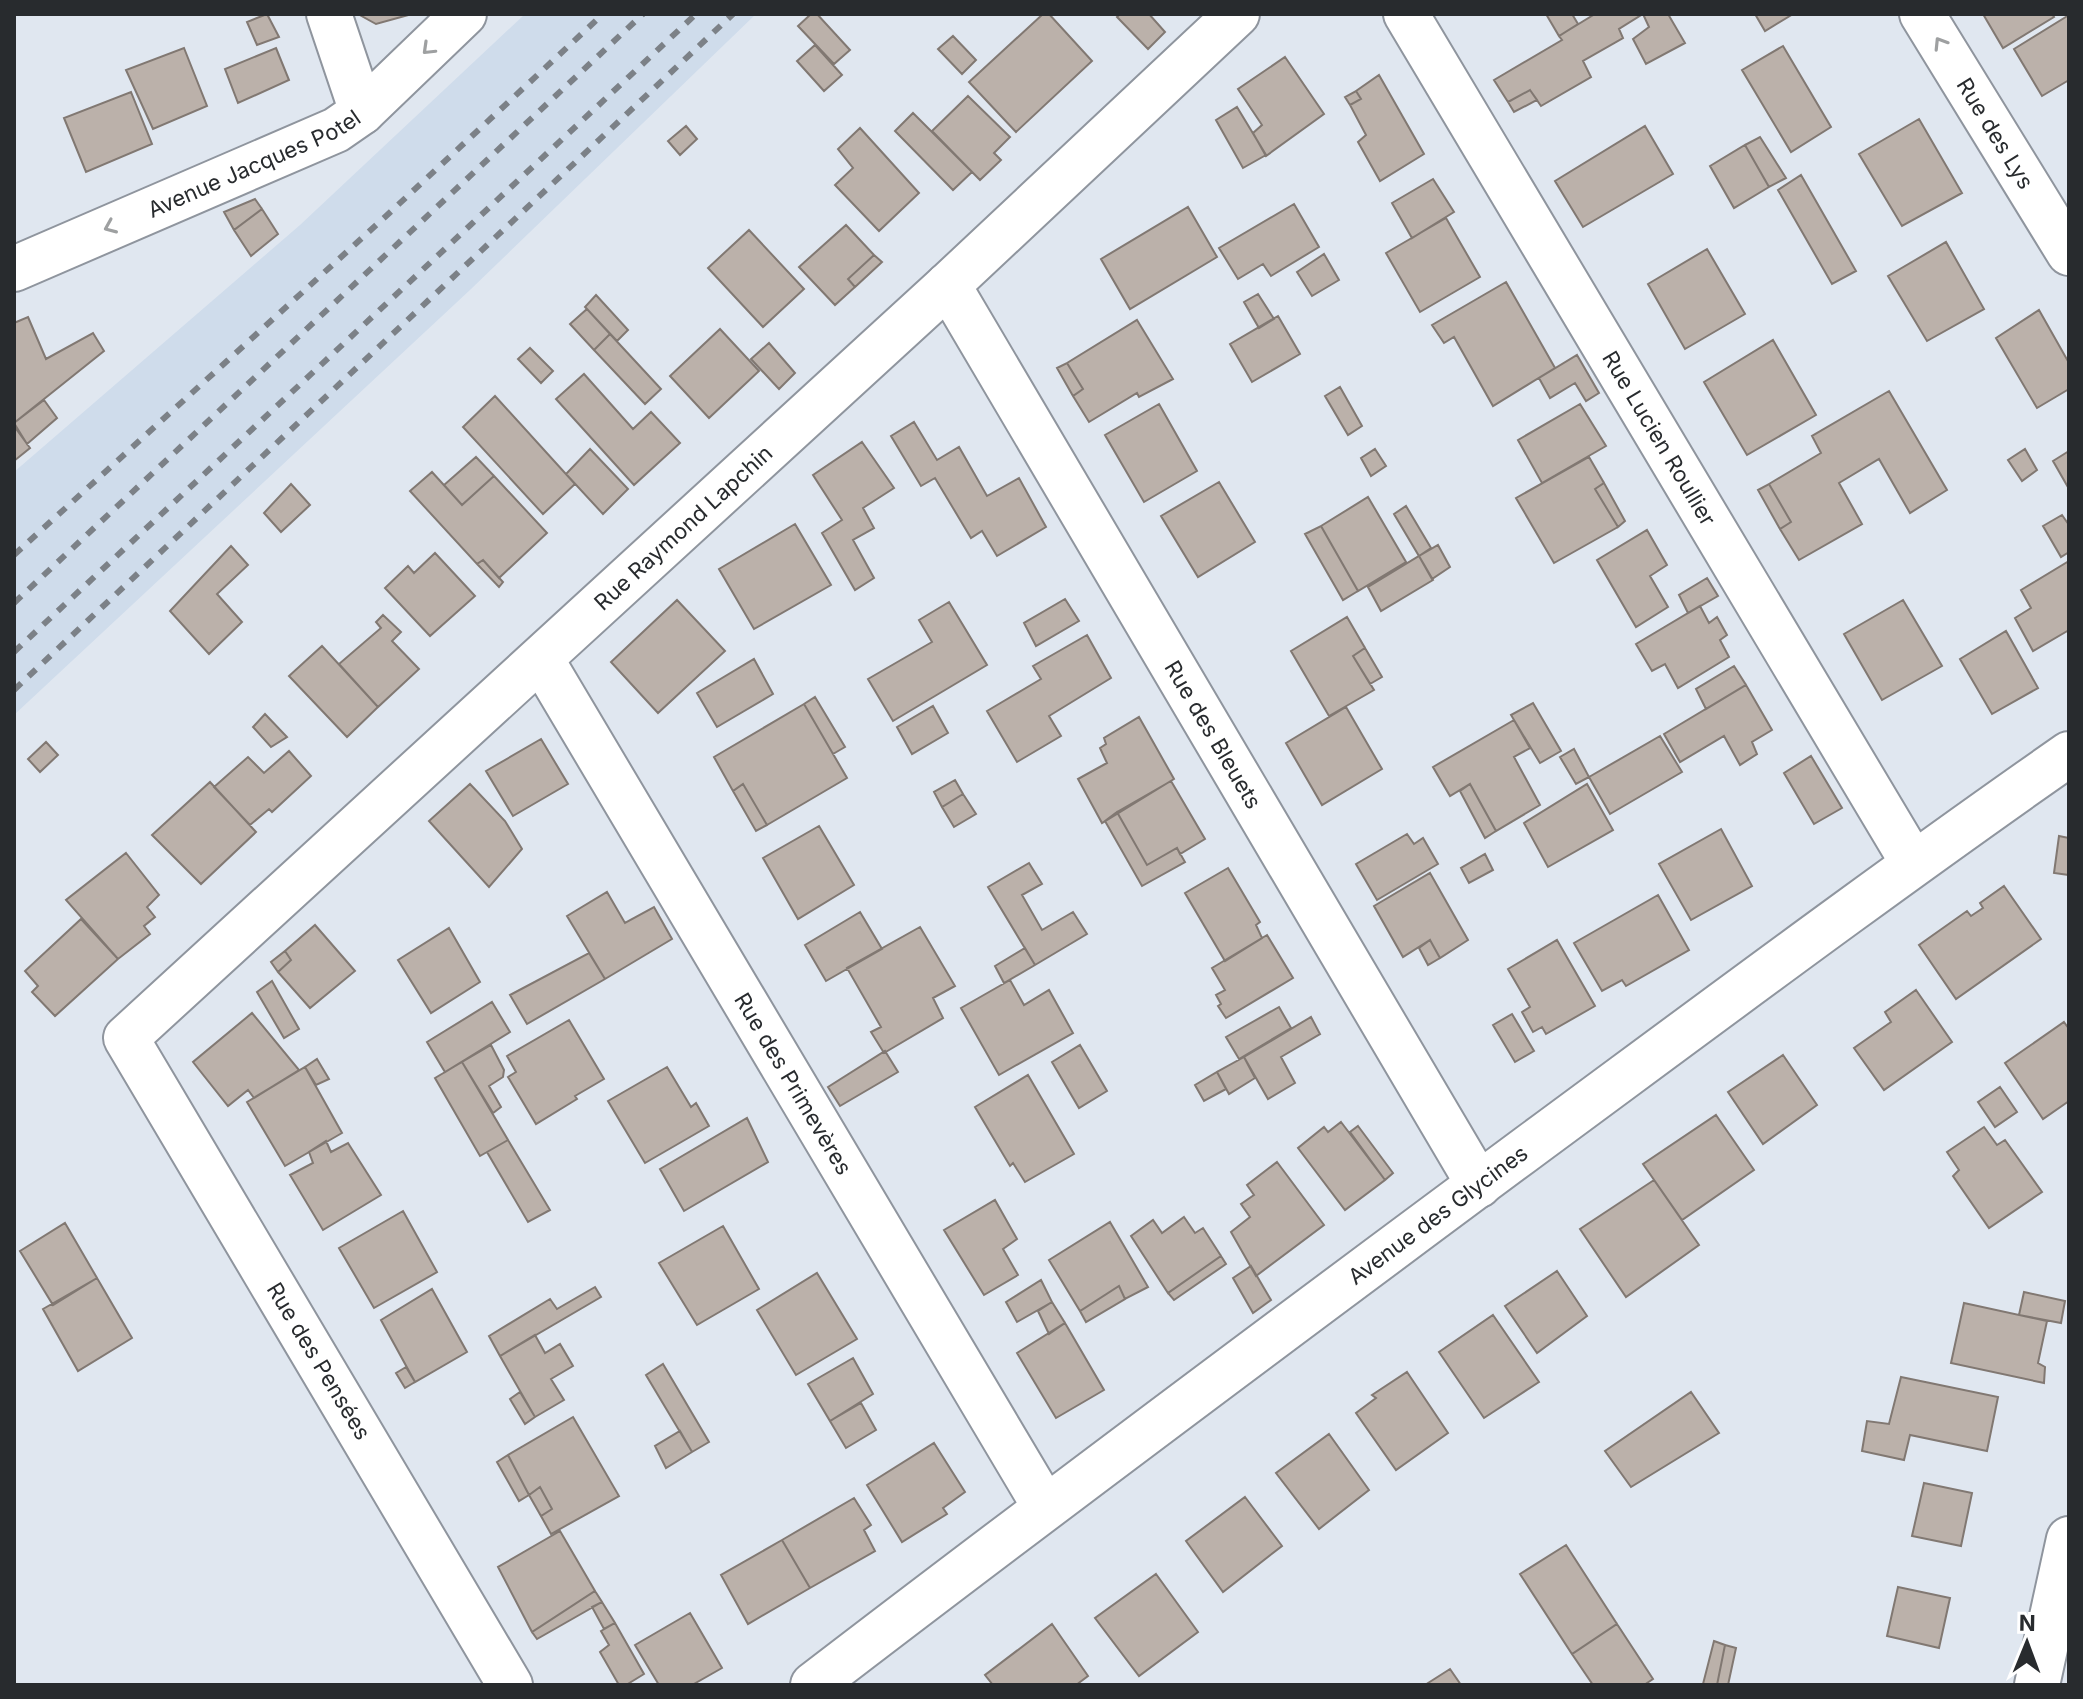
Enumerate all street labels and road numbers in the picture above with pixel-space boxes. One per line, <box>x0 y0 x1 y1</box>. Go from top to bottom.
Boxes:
street label: Rue des Lys <box>1951 73 2039 193</box>
street label: Avenue Jacques Potel <box>144 104 365 223</box>
street label: Rue Lucien Roullier <box>1597 346 1721 530</box>
street label: Rue Raymond Lapchin <box>589 440 778 616</box>
street label: Rue des Bleuets <box>1160 656 1267 813</box>
street label: Rue des Primevères <box>729 988 857 1179</box>
street label: Avenue des Glycines <box>1343 1140 1533 1290</box>
street label: Rue des Pensées <box>262 1278 376 1444</box>

